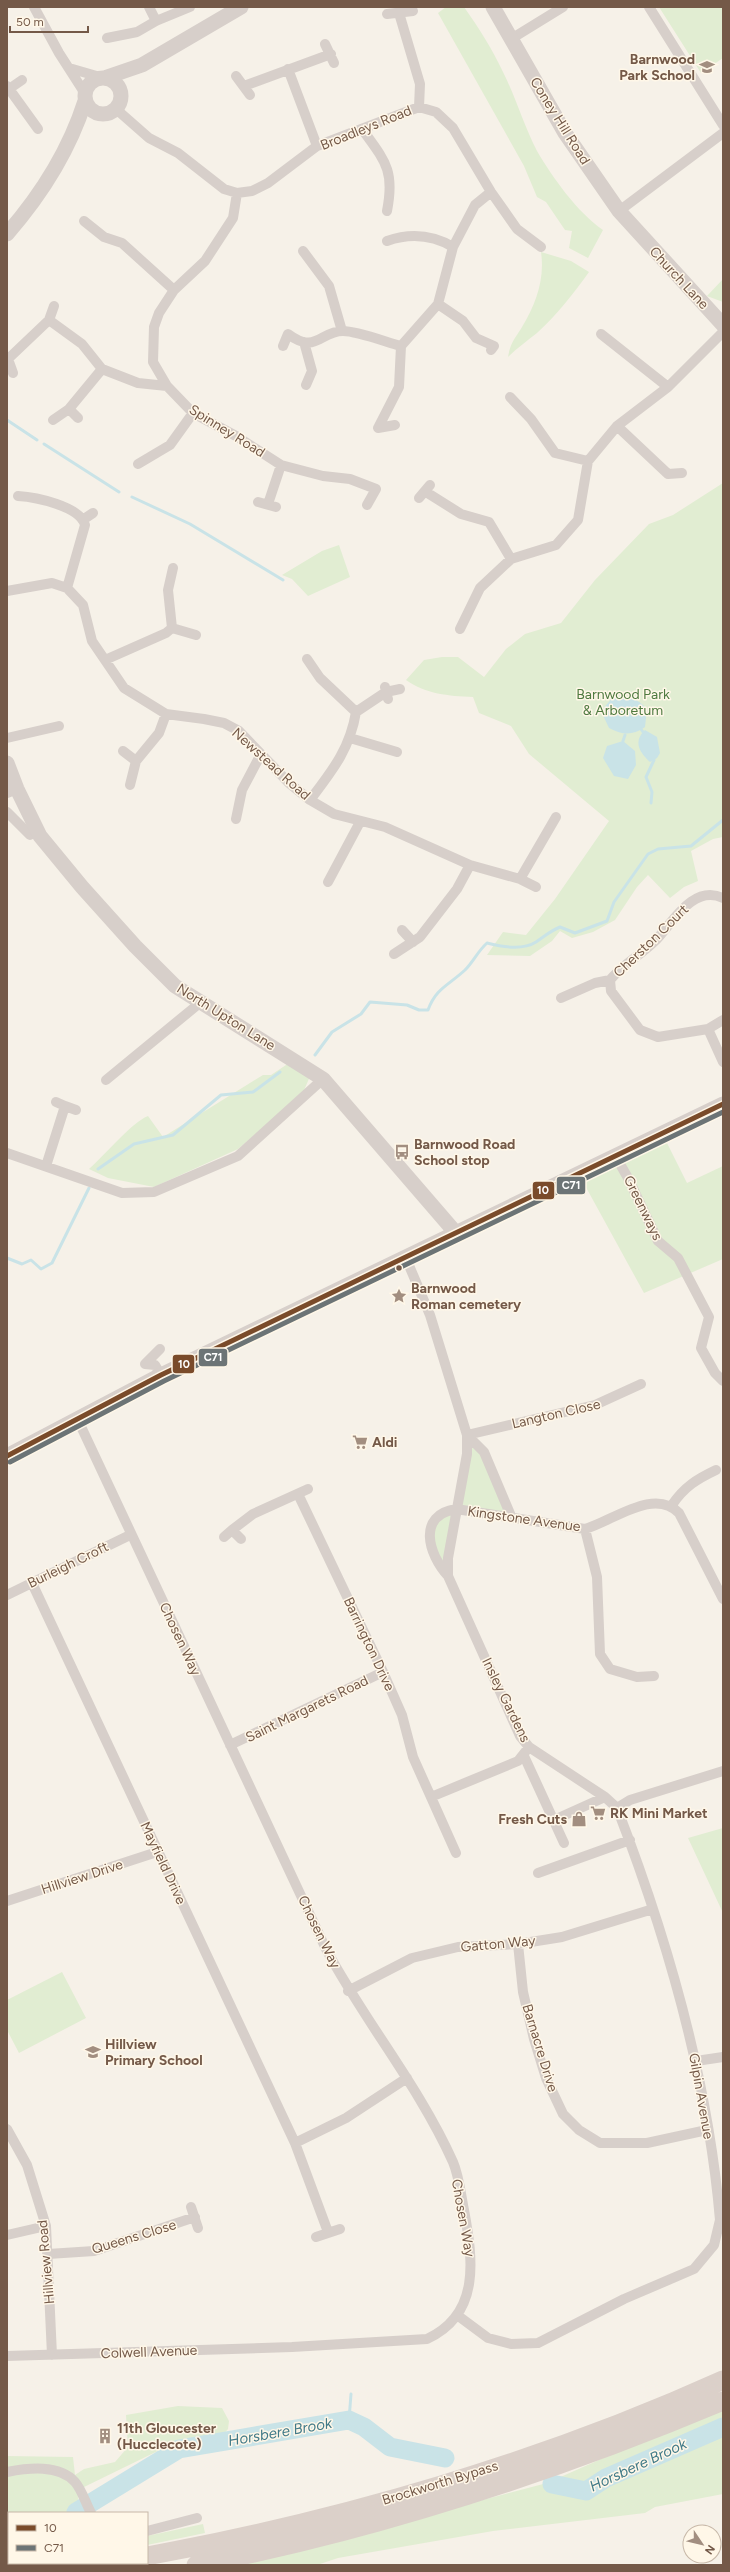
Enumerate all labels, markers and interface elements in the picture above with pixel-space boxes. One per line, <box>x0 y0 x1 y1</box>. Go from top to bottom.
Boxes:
scale bar <box>10 8 88 34</box>
text: 50 m <box>16 15 44 29</box>
place label: Barnwood Park School <box>619 51 695 84</box>
school or university icon: Barnwood Park School <box>698 58 716 76</box>
street label: Coney Hill Road <box>526 74 594 168</box>
street label: Broadleys Road <box>318 102 414 154</box>
street label: Church Lane <box>646 243 712 313</box>
street label: Spinney Road <box>186 401 268 461</box>
park label: Barnwood Park & Arboretum <box>576 686 670 719</box>
street label: Newstead Road <box>228 724 314 804</box>
street label: Cherston Court <box>610 901 692 981</box>
street label: North Upton Lane <box>174 980 279 1054</box>
place label: Barnwood Road School stop <box>414 1136 515 1169</box>
bus stop icon: Barnwood Road School stop <box>393 1143 411 1161</box>
street label: Greenways <box>620 1173 666 1243</box>
line badge: C71 <box>556 1176 586 1195</box>
text: C71 <box>562 1179 580 1192</box>
line badge: 10 <box>532 1181 555 1200</box>
text: 10 <box>537 1184 549 1197</box>
unlabelled marker <box>394 1263 404 1273</box>
place label: Barnwood Roman cemetery <box>411 1280 522 1313</box>
place icon: Barnwood Roman cemetery <box>390 1287 408 1305</box>
line badge: C71 <box>198 1348 228 1367</box>
text: C71 <box>204 1351 222 1364</box>
line badge: 10 <box>172 1354 195 1374</box>
text: 10 <box>178 1358 190 1371</box>
street label: Langton Close <box>510 1395 602 1432</box>
supermarket icon: Aldi <box>351 1433 369 1451</box>
place label: Aldi <box>372 1434 397 1451</box>
street label: Kingstone Avenue <box>466 1503 582 1535</box>
street label: Burleigh Croft <box>25 1538 111 1592</box>
street label: Barrington Drive <box>340 1594 398 1694</box>
street label: Chosen Way <box>156 1600 205 1679</box>
street label: Insley Gardens <box>478 1655 534 1745</box>
street label: Saint Margarets Road <box>243 1672 371 1746</box>
supermarket icon: RK Mini Market <box>589 1804 607 1822</box>
place label: RK Mini Market <box>610 1805 708 1822</box>
shop icon: Fresh Cuts <box>570 1810 588 1828</box>
place label: Fresh Cuts <box>498 1811 567 1828</box>
street label: Mayfield Drive <box>136 1819 190 1907</box>
street label: Hillview Drive <box>39 1856 125 1898</box>
street label: Chosen Way <box>294 1893 344 1972</box>
street label: Gatton Way <box>460 1932 537 1956</box>
street label: Barnacre Drive <box>519 2002 562 2094</box>
place label: Hillview Primary School <box>105 2036 203 2069</box>
school or university icon: Hillview Primary School <box>84 2043 102 2061</box>
street label: Gilpin Avenue <box>685 2052 717 2141</box>
street label: Chosen Way <box>448 2178 478 2259</box>
street label: Queens Close <box>90 2216 179 2258</box>
street label: Hillview Road <box>34 2219 58 2305</box>
street label: Colwell Avenue <box>100 2342 198 2362</box>
water label: Horsbere Brook <box>227 2414 334 2450</box>
place label: 11th Gloucester (Hucclecote) <box>117 2420 217 2453</box>
building icon: 11th Gloucester (Hucclecote) <box>96 2427 114 2445</box>
water label: Horsbere Brook <box>587 2434 690 2495</box>
street label: Brockworth Bypass <box>380 2457 500 2509</box>
legend <box>8 2512 148 2564</box>
text: 10 <box>44 2521 57 2535</box>
north arrow <box>682 2524 722 2564</box>
text: C71 <box>44 2541 64 2555</box>
text: N <box>702 2542 718 2557</box>

